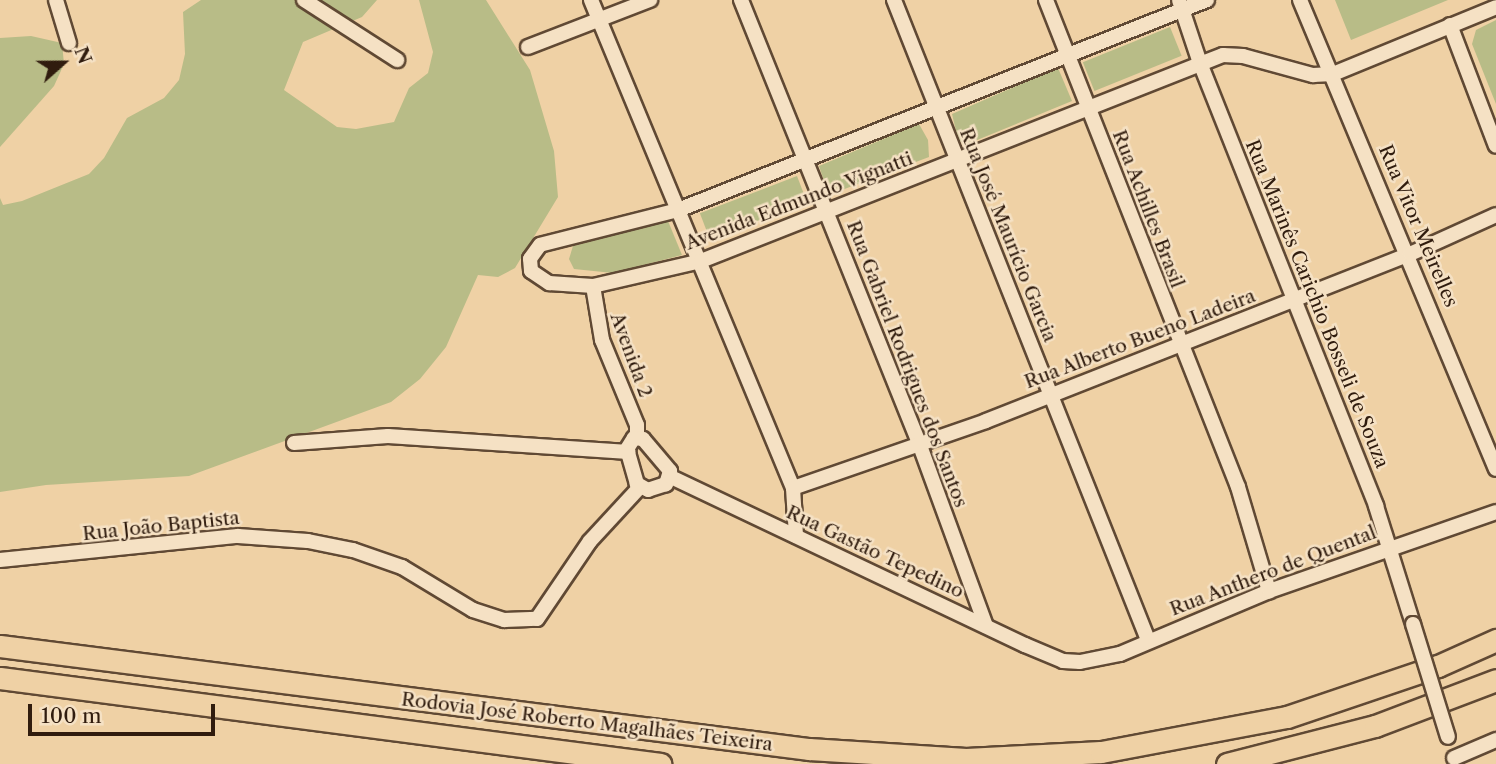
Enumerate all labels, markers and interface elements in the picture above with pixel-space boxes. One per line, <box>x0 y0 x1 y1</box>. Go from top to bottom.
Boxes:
north arrow <box>28 28 98 98</box>
text: N <box>69 43 97 67</box>
street label: Rua José Maurício Garcia <box>955 125 1061 345</box>
street label: Rua Achilles Brasil <box>1107 126 1189 292</box>
street label: Rua Marinês Carichio Bosseli de Souza <box>1240 136 1394 472</box>
street label: Rua Vitor Meirelles <box>1373 141 1463 311</box>
street label: Avenida Edmundo Vignatti <box>682 147 916 255</box>
street label: Rua Gabriel Rodrigues dos Santos <box>842 217 972 511</box>
street label: Rua Alberto Bueno Ladeira <box>1021 284 1259 394</box>
street label: Avenida 2 <box>605 309 657 401</box>
street label: Rua Gastão Tepedino <box>782 501 968 603</box>
street label: Rua João Baptista <box>81 506 241 546</box>
street label: Rua Anthero de Quental <box>1166 521 1380 621</box>
street label: Rodovia José Roberto Magalhães Teixeira <box>400 688 774 756</box>
scale bar <box>32 690 219 734</box>
text: 100 m <box>41 703 102 728</box>

